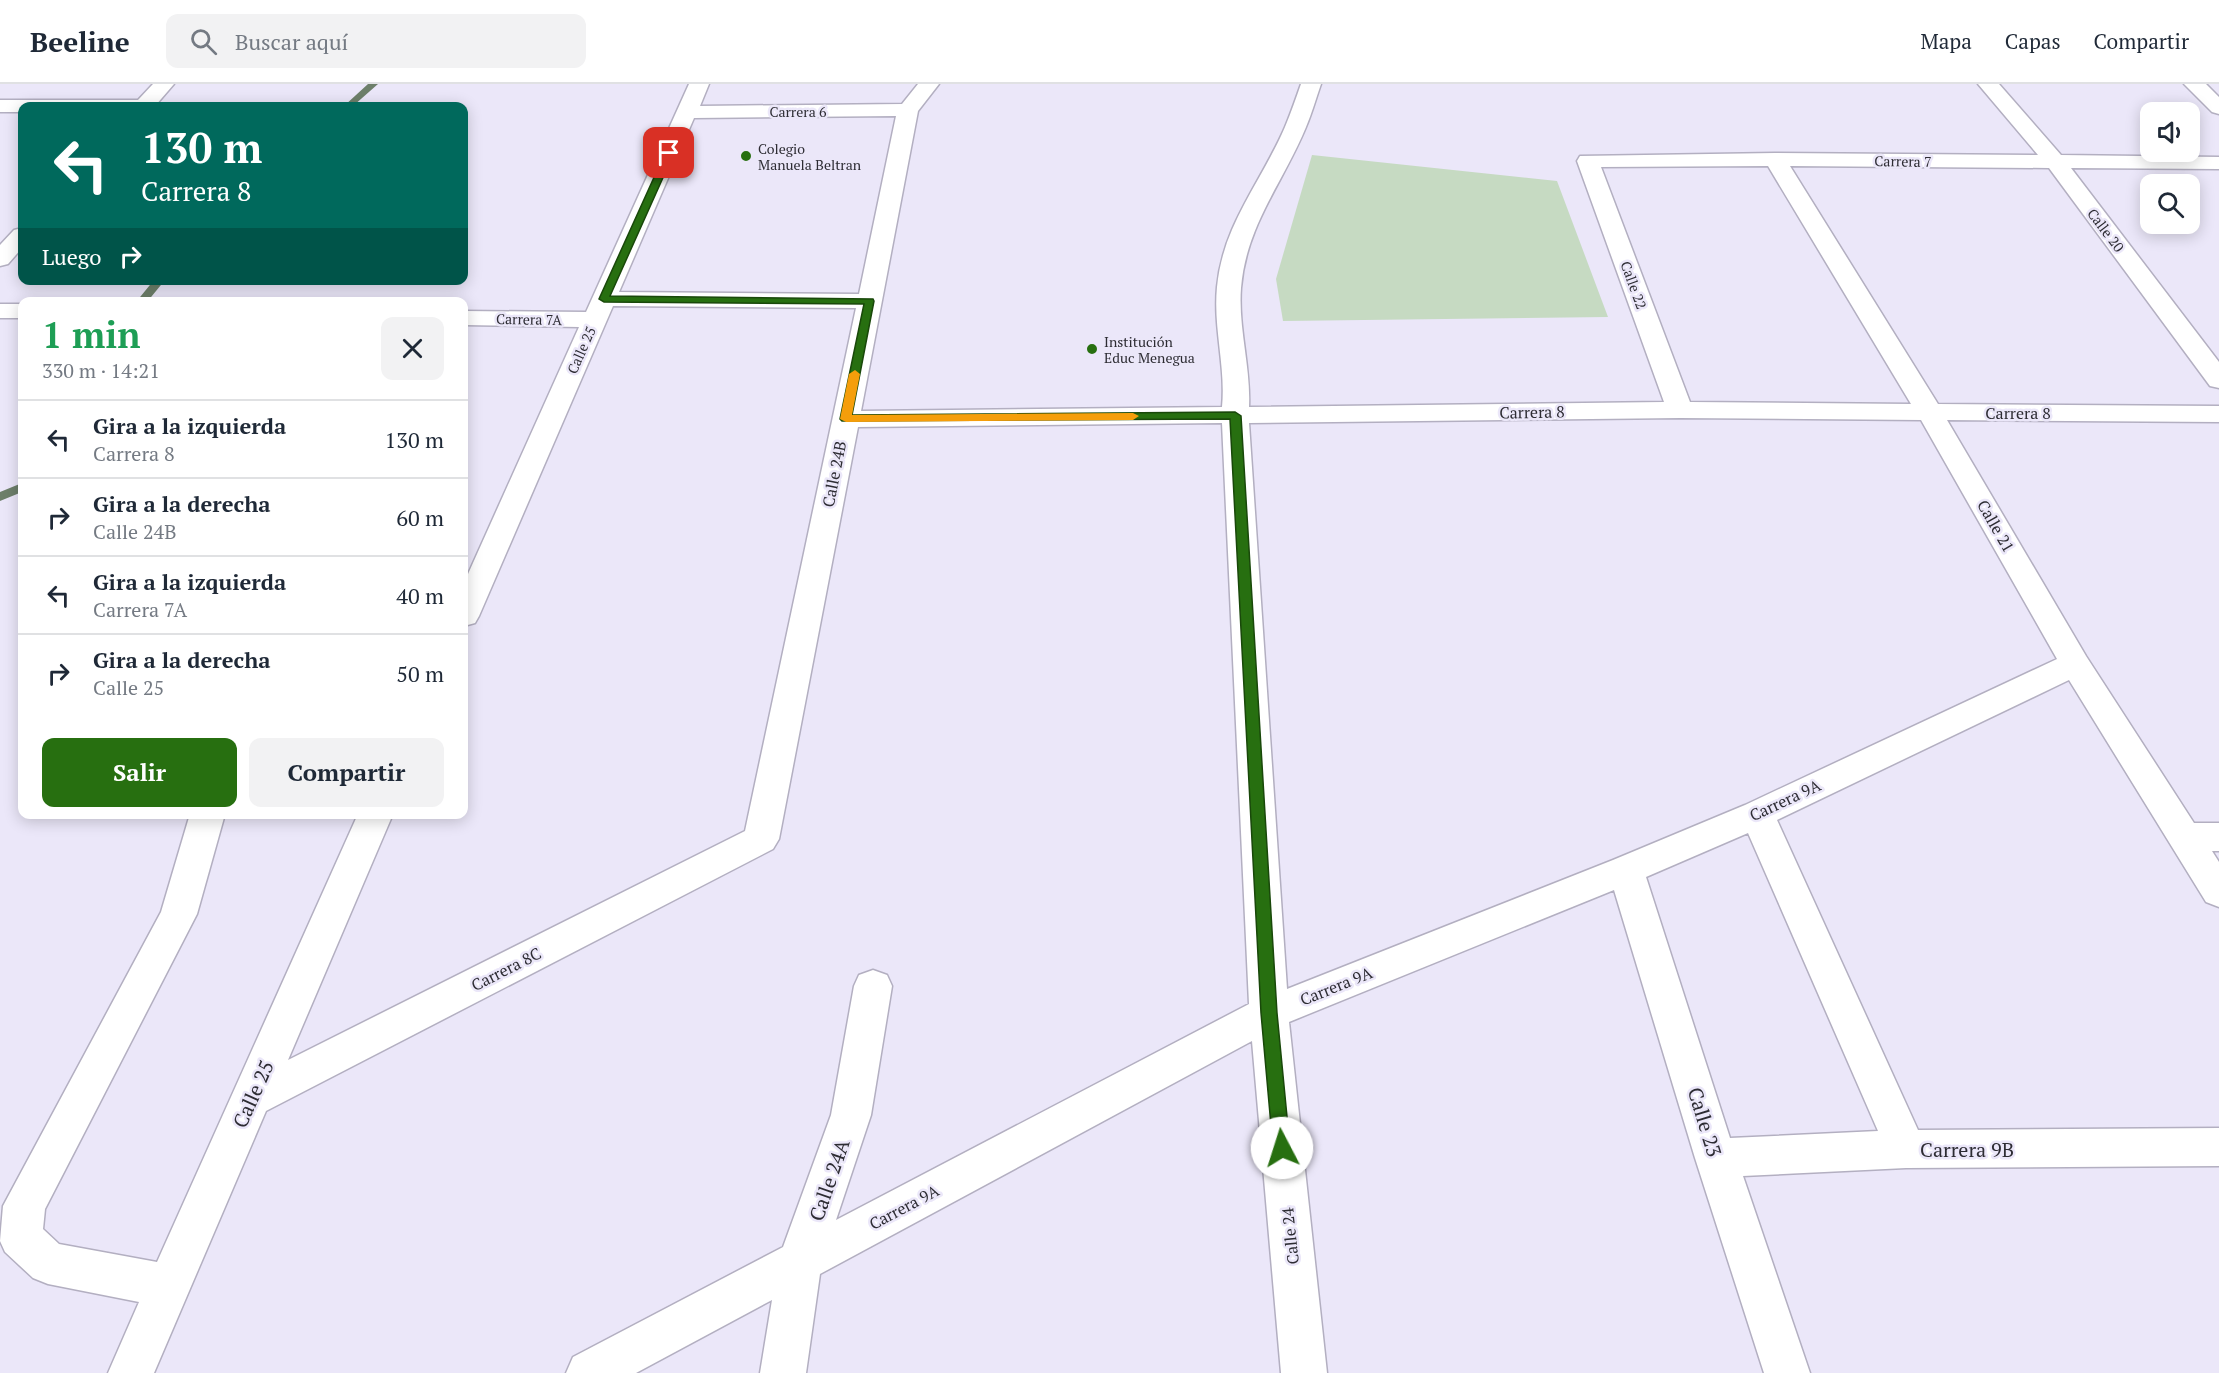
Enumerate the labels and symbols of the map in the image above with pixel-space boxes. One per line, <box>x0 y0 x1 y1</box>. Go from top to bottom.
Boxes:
street label: Carrera 6 <box>769 102 827 121</box>
pin <box>643 127 694 178</box>
place label: Colegio Manuela Beltran <box>758 139 862 174</box>
marker: Colegio Manuela Beltran <box>739 149 753 163</box>
street label: Carrera 7 <box>1874 151 1932 171</box>
street label: Calle 20 <box>2083 204 2129 256</box>
street label: Calle 22 <box>1617 258 1651 312</box>
street label: Carrera 7A <box>496 309 563 329</box>
street label: Calle 25 <box>562 323 600 377</box>
place label: Institución Educ Menegua <box>1104 332 1195 367</box>
marker: Institución Educ Menegua <box>1085 342 1099 356</box>
street label: Carrera 8 <box>1499 400 1565 424</box>
street label: Carrera 8 <box>1985 402 2051 424</box>
street label: Calle 24B <box>817 439 851 509</box>
street label: Calle 21 <box>1972 496 2020 556</box>
street label: Carrera 9A <box>1746 774 1824 826</box>
street label: Carrera 8C <box>467 942 545 996</box>
street label: Carrera 9A <box>1297 961 1376 1010</box>
street label: Calle 25 <box>226 1056 280 1132</box>
street label: Calle 23 <box>1682 1084 1728 1160</box>
position arrow <box>1250 1116 1314 1180</box>
street label: Calle 24A <box>802 1135 856 1225</box>
street label: Carrera 9B <box>1920 1136 2014 1163</box>
street label: Carrera 9A <box>865 1179 943 1235</box>
street label: Calle 24 <box>1276 1206 1304 1266</box>

